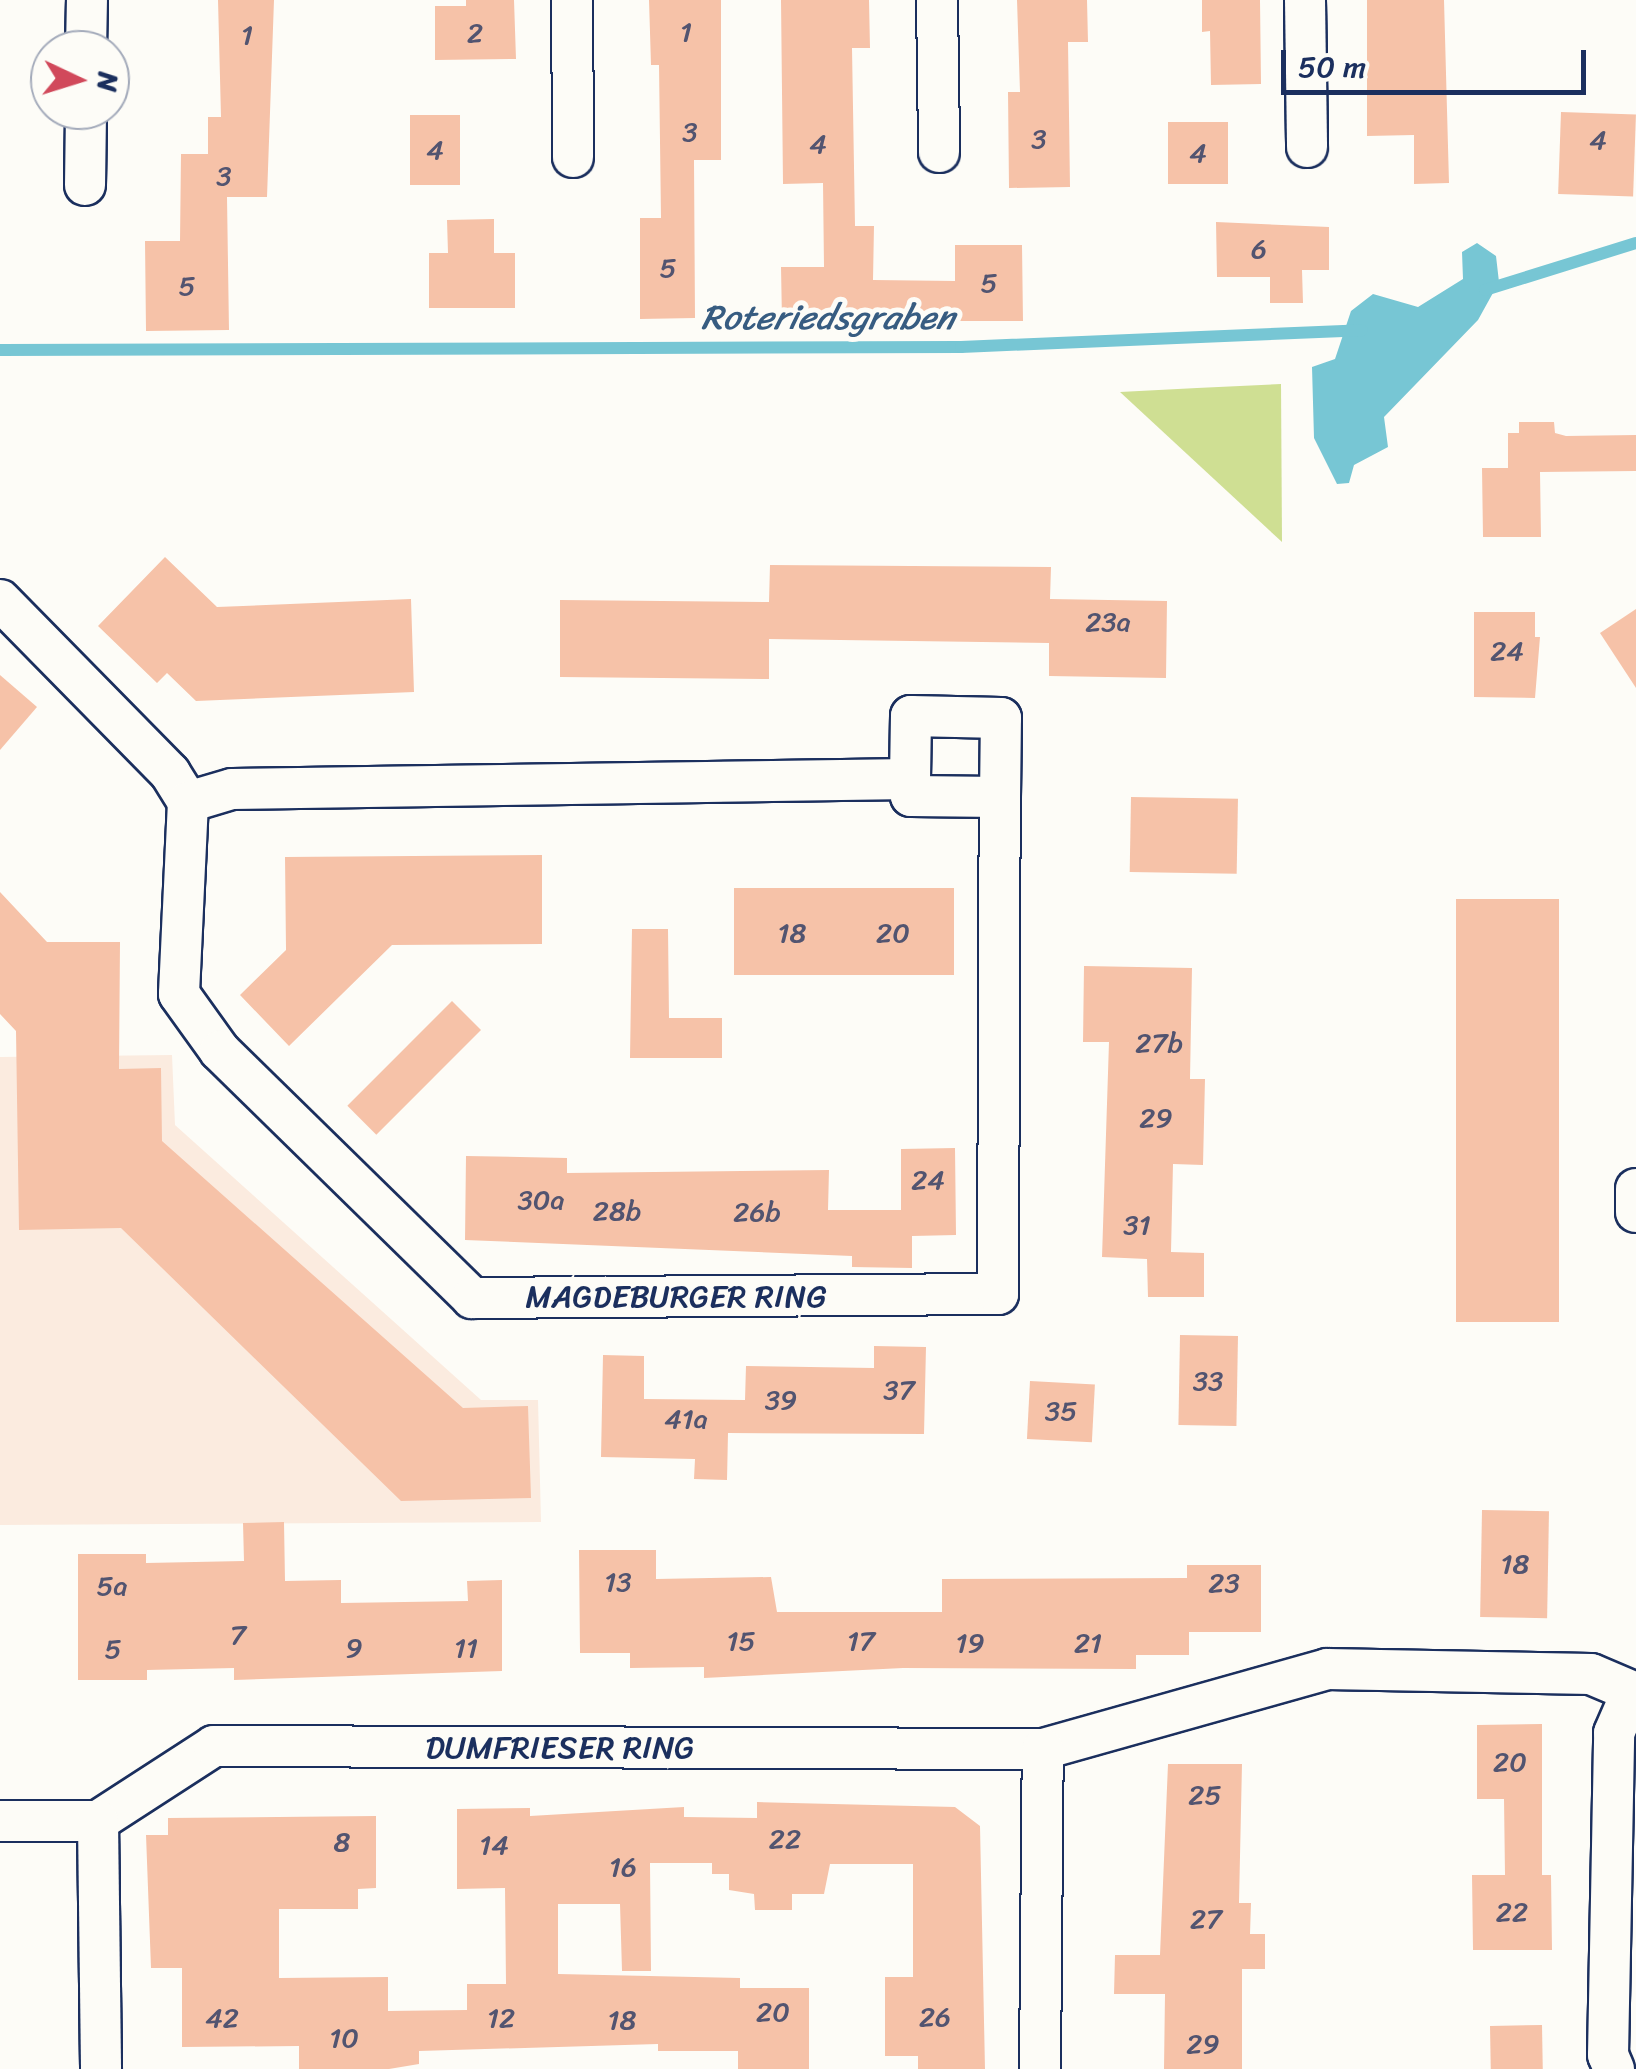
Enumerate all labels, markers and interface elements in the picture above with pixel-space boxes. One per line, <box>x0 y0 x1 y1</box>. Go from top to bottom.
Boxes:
house number: 1 <box>680 15 692 49</box>
house number: 2 <box>467 16 483 50</box>
house number: 1 <box>241 18 253 52</box>
north arrow <box>30 30 130 130</box>
scale bar <box>1286 30 1591 92</box>
text: 50 m <box>1298 40 1366 94</box>
text: N <box>83 71 134 93</box>
house number: 3 <box>682 115 698 149</box>
house number: 3 <box>1031 122 1047 156</box>
house number: 4 <box>1589 123 1607 157</box>
house number: 4 <box>809 127 827 161</box>
house number: 4 <box>426 133 444 167</box>
house number: 4 <box>1189 136 1207 170</box>
house number: 3 <box>216 159 232 193</box>
house number: 6 <box>1251 232 1267 266</box>
house number: 5 <box>659 251 677 285</box>
house number: 5 <box>980 266 998 300</box>
house number: 5 <box>178 269 196 303</box>
water label: Roteriedsgraben <box>701 296 955 338</box>
house number: 23a <box>1085 605 1131 639</box>
house number: 24 <box>1490 634 1524 668</box>
house number: 18 <box>778 916 806 950</box>
house number: 20 <box>876 916 910 950</box>
house number: 27b <box>1135 1026 1183 1060</box>
house number: 29 <box>1139 1101 1173 1135</box>
house number: 24 <box>911 1163 945 1197</box>
house number: 30a <box>517 1183 565 1217</box>
house number: 28b <box>593 1194 641 1228</box>
house number: 26b <box>733 1195 781 1229</box>
house number: 31 <box>1123 1208 1151 1242</box>
street label: MAGDEBURGER RING <box>524 1278 828 1316</box>
house number: 33 <box>1193 1364 1223 1398</box>
house number: 37 <box>883 1373 915 1407</box>
house number: 39 <box>765 1383 797 1417</box>
house number: 35 <box>1045 1394 1077 1428</box>
house number: 41a <box>664 1402 708 1436</box>
house number: 18 <box>1501 1547 1529 1581</box>
house number: 13 <box>604 1565 632 1599</box>
house number: 23 <box>1208 1566 1240 1600</box>
house number: 5a <box>96 1569 128 1603</box>
house number: 7 <box>230 1618 246 1652</box>
house number: 15 <box>726 1624 756 1658</box>
house number: 17 <box>847 1624 875 1658</box>
house number: 19 <box>955 1626 985 1660</box>
house number: 21 <box>1074 1626 1102 1660</box>
house number: 9 <box>345 1631 363 1665</box>
house number: 11 <box>454 1631 478 1665</box>
house number: 5 <box>104 1632 122 1666</box>
street label: DUMFRIESER RING <box>424 1729 696 1767</box>
house number: 20 <box>1493 1745 1527 1779</box>
house number: 25 <box>1188 1778 1222 1812</box>
house number: 22 <box>769 1822 801 1856</box>
house number: 8 <box>334 1825 350 1859</box>
house number: 14 <box>479 1828 509 1862</box>
house number: 16 <box>609 1850 637 1884</box>
house number: 22 <box>1496 1895 1528 1929</box>
house number: 27 <box>1190 1902 1222 1936</box>
house number: 20 <box>756 1995 790 2029</box>
house number: 26 <box>919 2000 951 2034</box>
house number: 42 <box>205 2001 239 2035</box>
house number: 12 <box>487 2001 515 2035</box>
house number: 18 <box>608 2003 636 2037</box>
house number: 10 <box>329 2021 359 2055</box>
house number: 29 <box>1186 2027 1220 2061</box>

